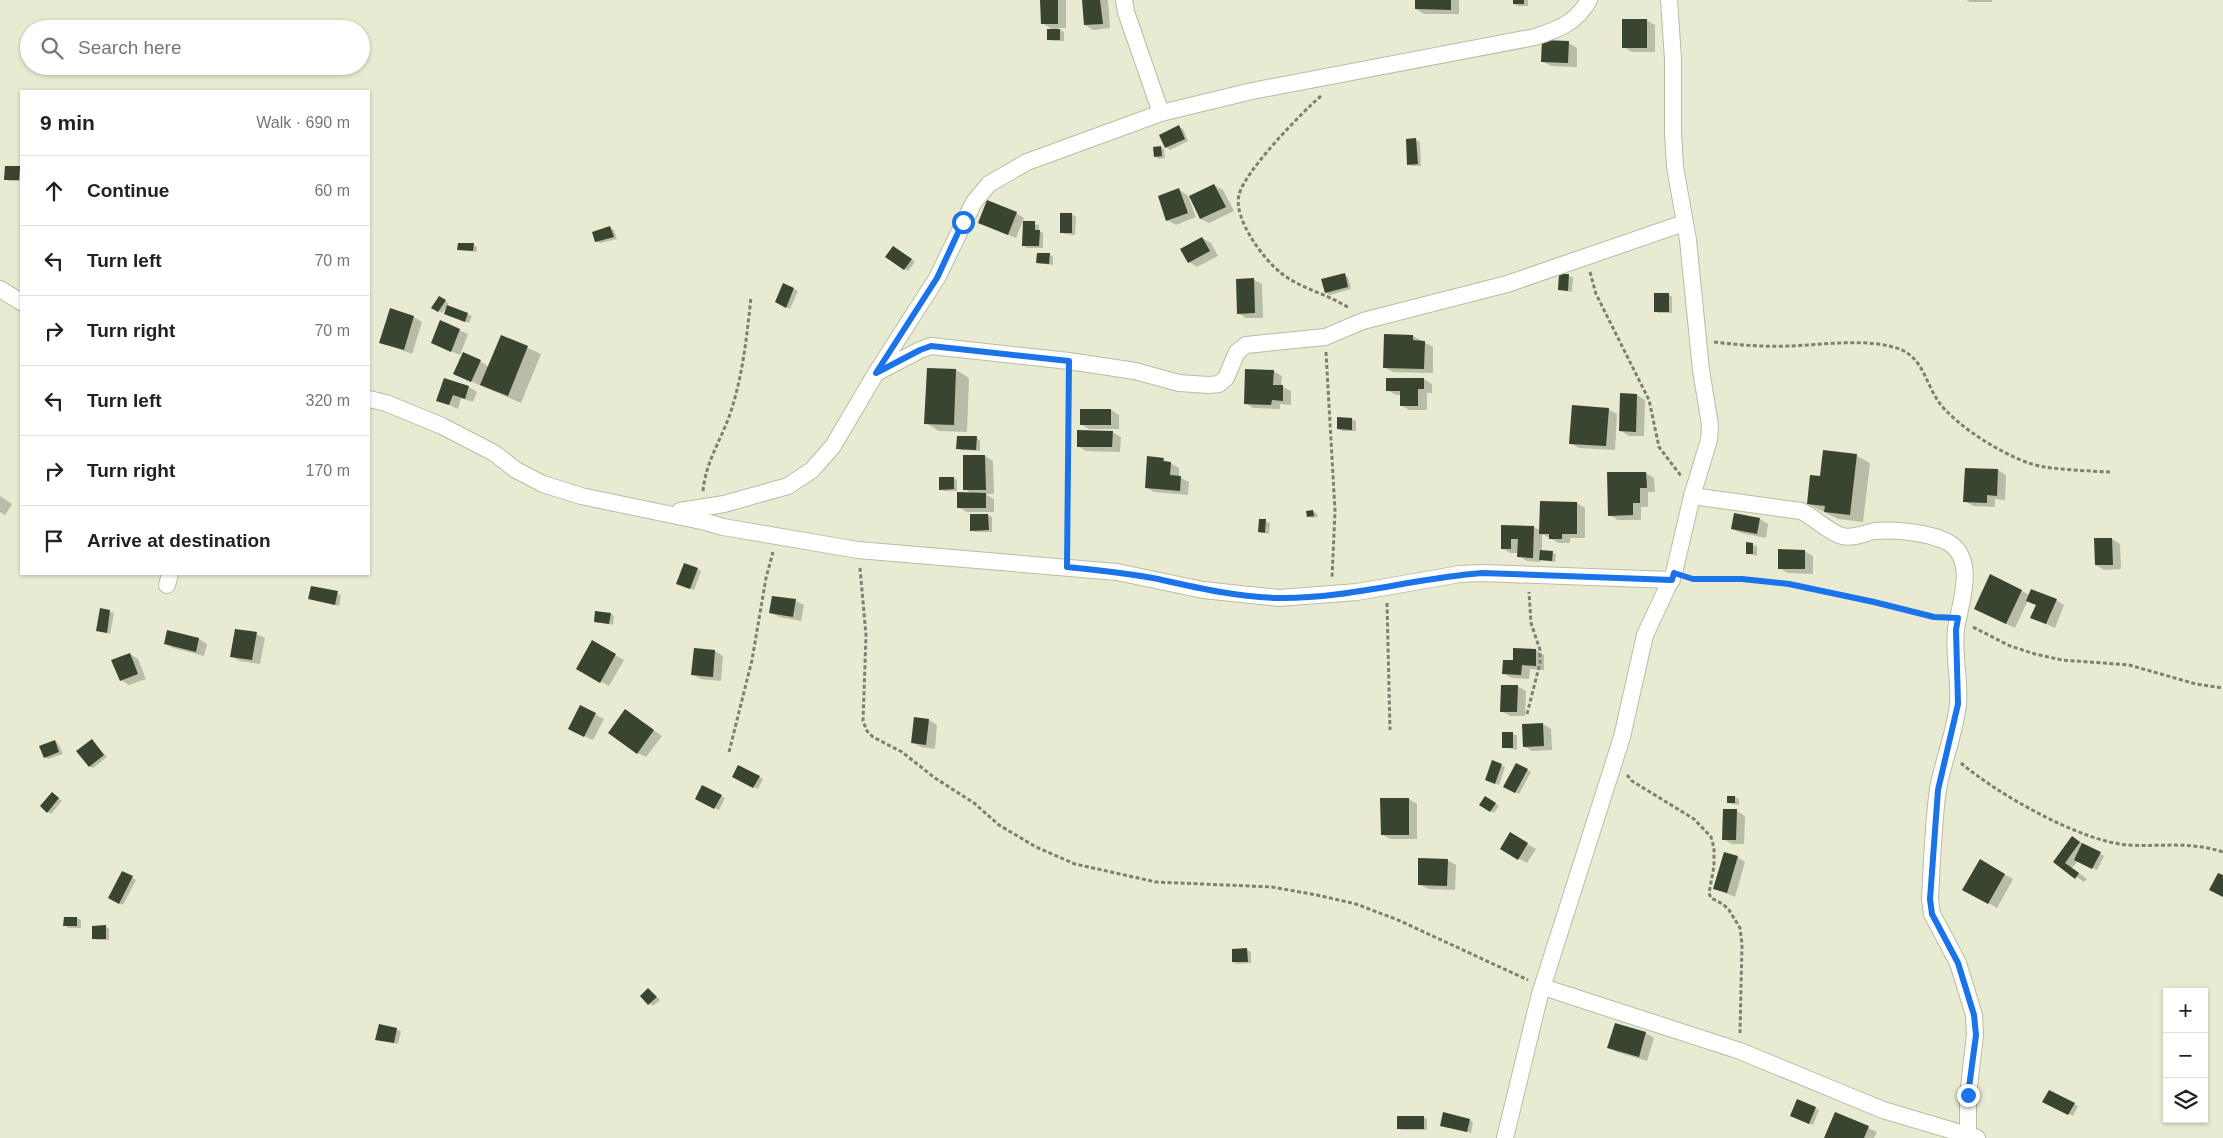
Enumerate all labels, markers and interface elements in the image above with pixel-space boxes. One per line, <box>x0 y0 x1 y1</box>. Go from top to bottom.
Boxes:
search box <box>20 20 370 75</box>
icon: search <box>38 34 66 62</box>
text: Search here <box>78 37 182 58</box>
text: 9 min <box>40 111 95 134</box>
text: Walk · 690 m <box>256 114 350 131</box>
icon: ahead <box>40 177 68 205</box>
text: Continue <box>87 180 169 201</box>
text: 60 m <box>314 182 350 199</box>
route start <box>952 211 975 234</box>
icon: left <box>40 247 68 275</box>
text: Turn left <box>87 250 162 271</box>
text: 70 m <box>314 252 350 269</box>
icon: right <box>40 317 68 345</box>
text: Turn right <box>87 320 175 341</box>
text: 70 m <box>314 322 350 339</box>
icon: left <box>40 387 68 415</box>
text: Turn left <box>87 390 162 411</box>
text: 320 m <box>306 392 350 409</box>
icon: right <box>40 457 68 485</box>
text: Turn right <box>87 460 175 481</box>
text: 170 m <box>306 462 350 479</box>
icon: arrive <box>40 527 68 555</box>
text: Arrive at destination <box>87 530 271 551</box>
map controls <box>2163 988 2208 1123</box>
button: + <box>2163 988 2208 1033</box>
button: − <box>2163 1033 2208 1078</box>
button: layers <box>2163 1078 2208 1123</box>
route end <box>1957 1084 1980 1107</box>

